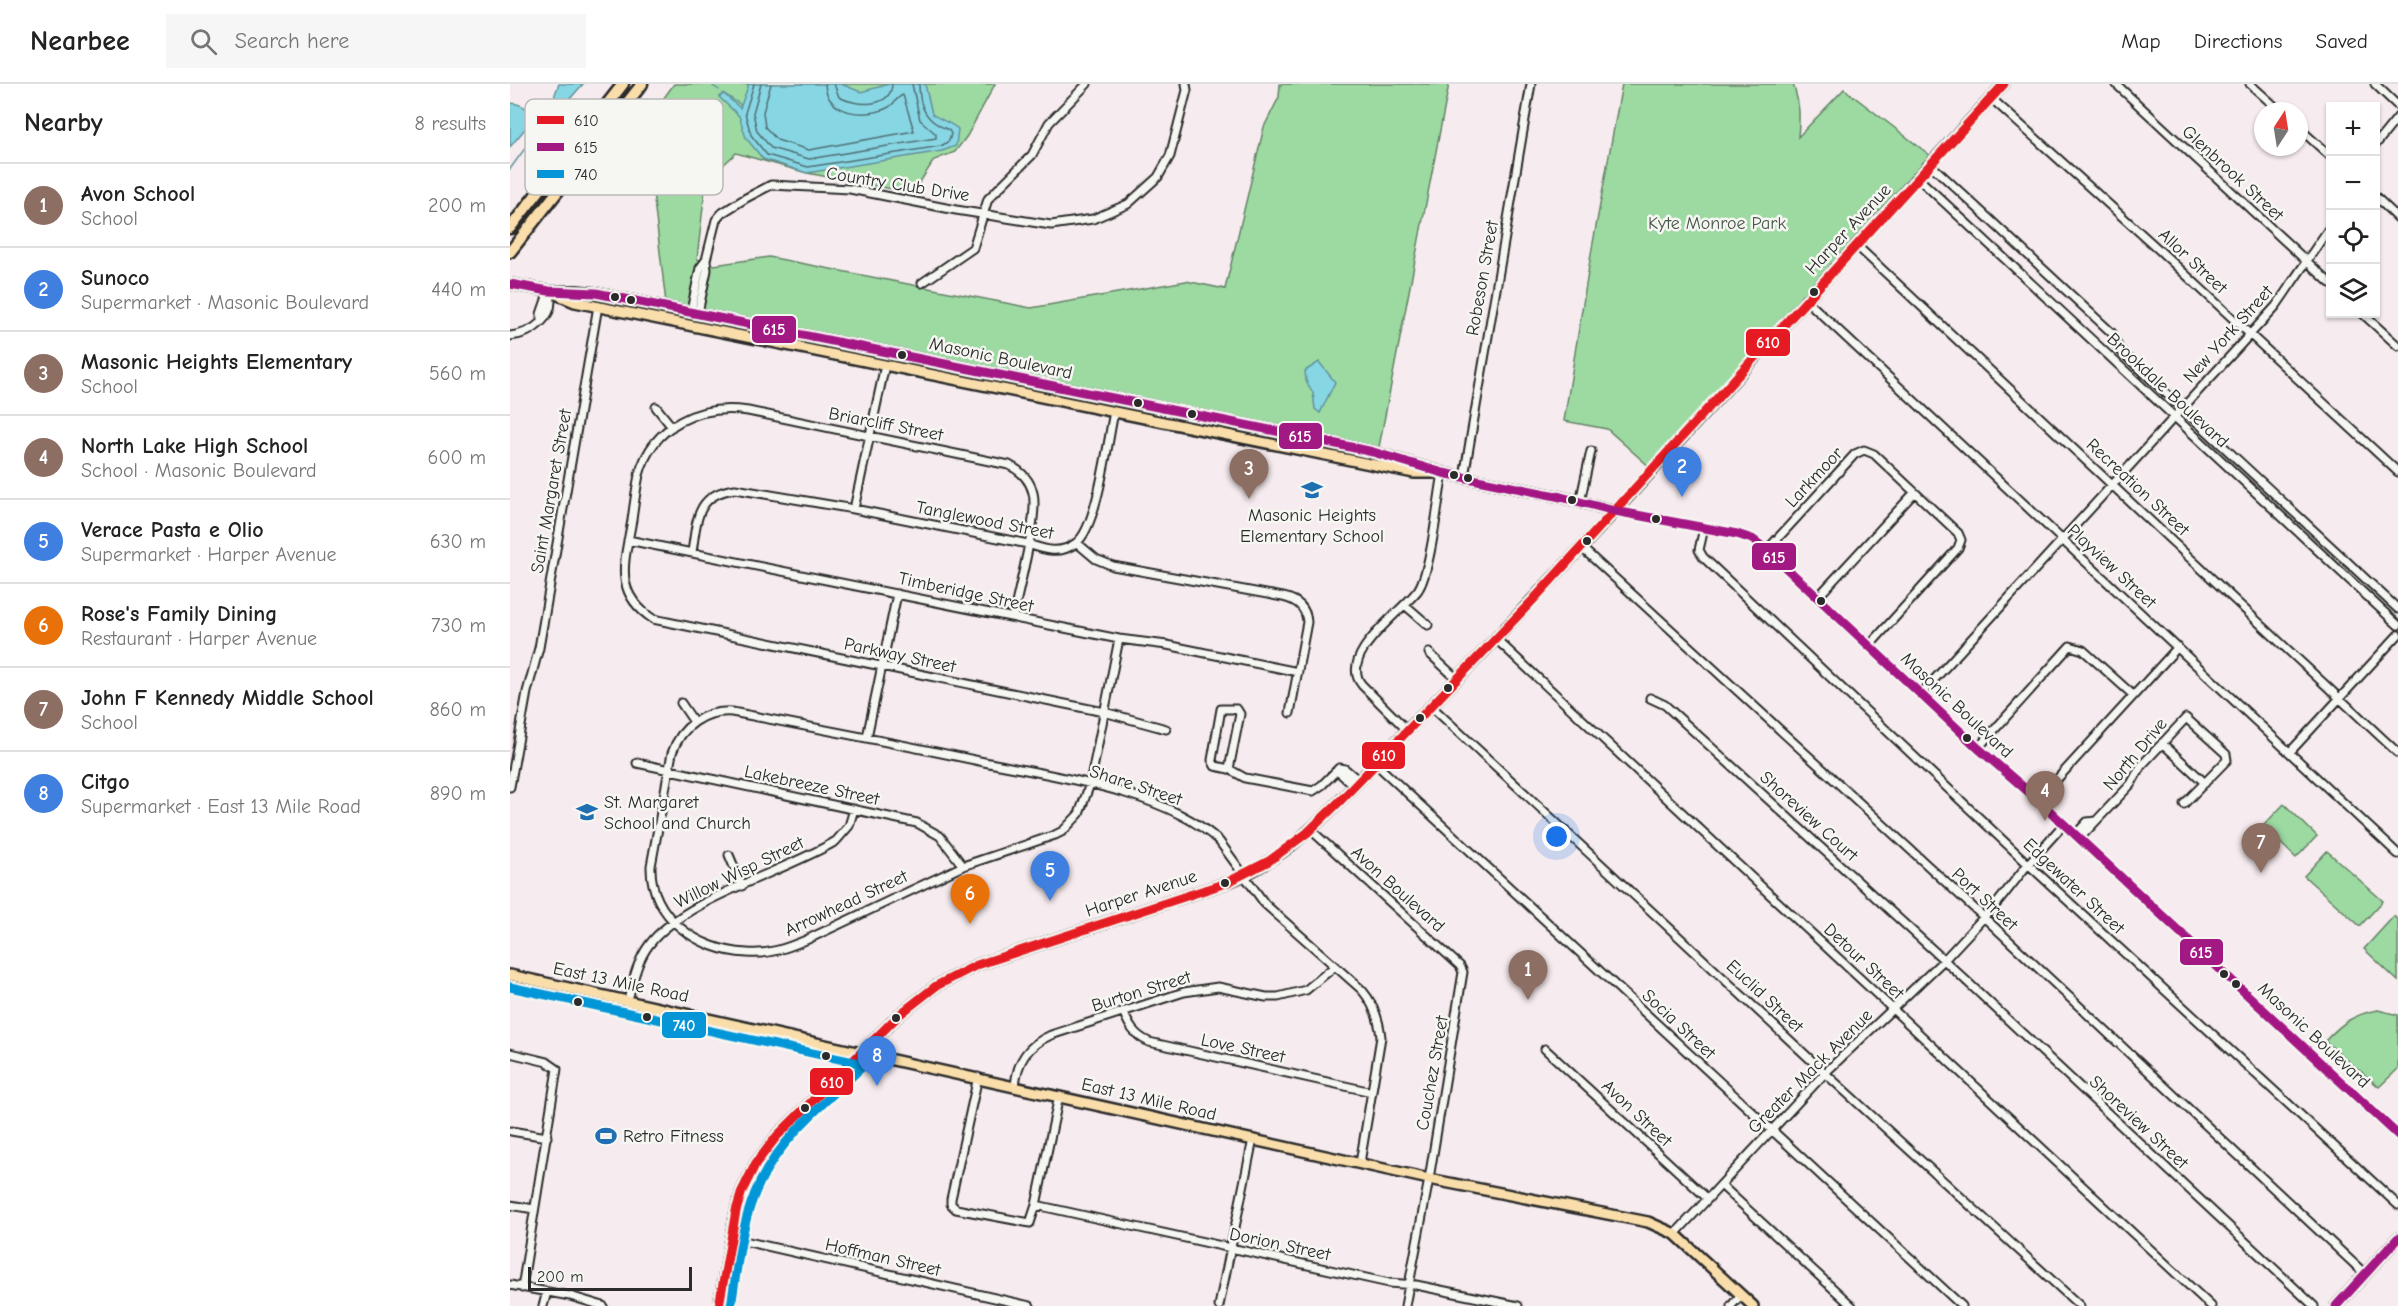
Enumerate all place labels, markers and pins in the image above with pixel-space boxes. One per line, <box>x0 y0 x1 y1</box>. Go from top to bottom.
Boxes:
unlabelled marker <box>1808 286 1820 298</box>
unlabelled marker <box>609 291 621 303</box>
unlabelled marker <box>625 294 637 306</box>
unlabelled marker <box>896 349 908 361</box>
unlabelled marker <box>1132 397 1144 409</box>
unlabelled marker <box>1186 408 1198 420</box>
pin: 2 <box>1662 448 1702 497</box>
pin: 3 <box>1230 450 1268 499</box>
unlabelled marker <box>1448 469 1460 481</box>
unlabelled marker <box>1462 472 1474 484</box>
school or university icon: Masonic Heights Elementary School <box>1300 478 1324 502</box>
unlabelled marker <box>1566 494 1578 506</box>
place label: Masonic Heights Elementary School <box>1240 505 1384 547</box>
unlabelled marker <box>1650 513 1662 525</box>
unlabelled marker <box>1581 535 1593 547</box>
unlabelled marker <box>1815 595 1827 607</box>
unlabelled marker <box>1442 682 1454 694</box>
unlabelled marker <box>1414 712 1426 724</box>
unlabelled marker <box>1961 732 1973 744</box>
pin: 4 <box>2026 772 2065 821</box>
place label: St. Margaret School and Church <box>604 792 751 834</box>
school or university icon: St. Margaret School and Church <box>575 800 599 824</box>
pin: 7 <box>2242 824 2280 873</box>
pin: 5 <box>1030 852 1070 901</box>
pin: 6 <box>950 874 990 924</box>
unlabelled marker <box>1219 877 1231 889</box>
pin: 1 <box>1508 950 1548 1000</box>
unlabelled marker <box>2218 968 2230 980</box>
unlabelled marker <box>2230 978 2242 990</box>
unlabelled marker <box>572 996 584 1008</box>
unlabelled marker <box>641 1011 653 1023</box>
unlabelled marker <box>890 1012 902 1024</box>
pin: 8 <box>858 1036 896 1086</box>
unlabelled marker <box>820 1050 832 1062</box>
unlabelled marker <box>799 1102 811 1114</box>
sports icon: Retro Fitness <box>594 1124 618 1148</box>
place label: Retro Fitness <box>623 1126 724 1147</box>

